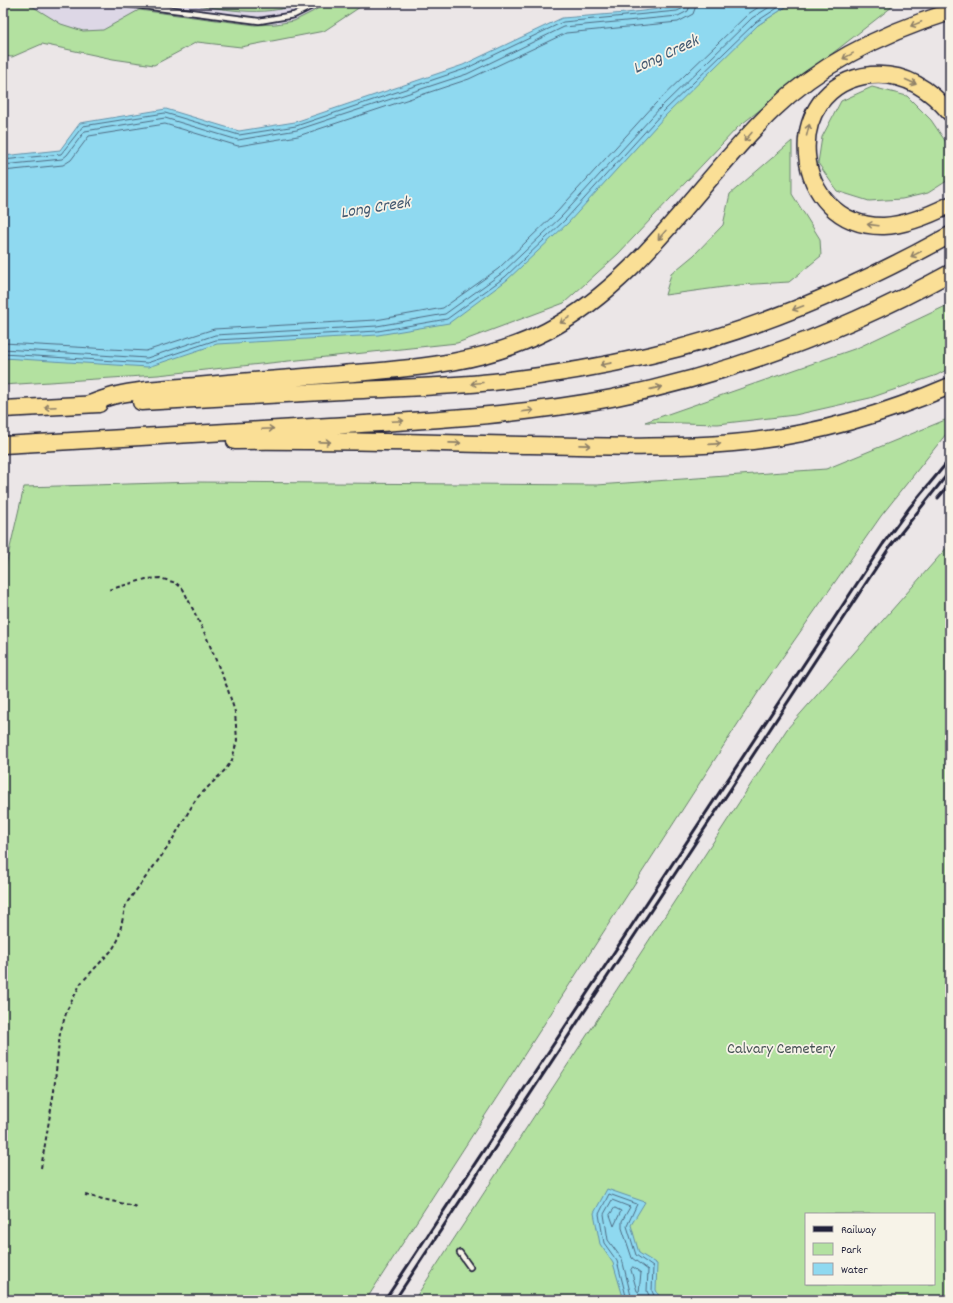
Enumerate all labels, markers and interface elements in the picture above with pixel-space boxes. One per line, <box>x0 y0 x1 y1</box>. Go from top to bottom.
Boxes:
one-way arrow <box>911 21 923 28</box>
water label: Long Creek <box>629 29 705 81</box>
one-way arrow <box>842 52 854 60</box>
one-way arrow <box>904 78 916 86</box>
one-way arrow <box>805 124 813 137</box>
one-way arrow <box>743 132 752 142</box>
water label: Long Creek <box>339 191 414 226</box>
one-way arrow <box>867 221 880 229</box>
one-way arrow <box>658 230 667 240</box>
one-way arrow <box>910 251 922 258</box>
one-way arrow <box>792 305 804 313</box>
one-way arrow <box>559 317 571 325</box>
one-way arrow <box>600 361 613 369</box>
one-way arrow <box>471 379 484 387</box>
one-way arrow <box>649 384 662 391</box>
one-way arrow <box>44 403 57 410</box>
one-way arrow <box>521 407 534 415</box>
one-way arrow <box>391 418 404 425</box>
one-way arrow <box>261 426 274 433</box>
one-way arrow <box>318 438 331 446</box>
one-way arrow <box>448 440 461 447</box>
one-way arrow <box>578 441 591 449</box>
one-way arrow <box>708 441 721 448</box>
park label: Calvary Cemetery <box>727 1038 835 1061</box>
legend <box>805 1213 935 1285</box>
text: Railway <box>841 1222 877 1239</box>
text: Park <box>841 1242 862 1259</box>
text: Water <box>841 1262 868 1279</box>

